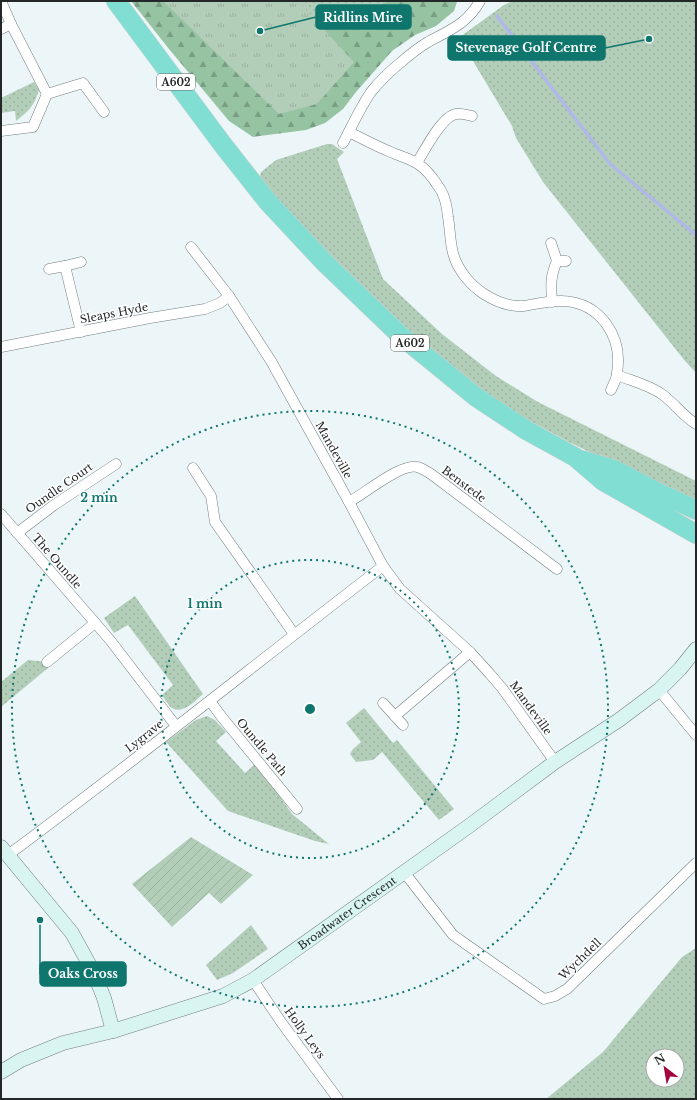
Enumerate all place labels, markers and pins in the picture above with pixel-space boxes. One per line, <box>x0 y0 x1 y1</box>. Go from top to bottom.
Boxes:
callout: Ridlins Mire <box>316 5 411 29</box>
callout: Stevenage Golf Centre <box>448 36 605 60</box>
centre of rings <box>303 702 317 716</box>
callout: Oaks Cross <box>40 962 126 986</box>

